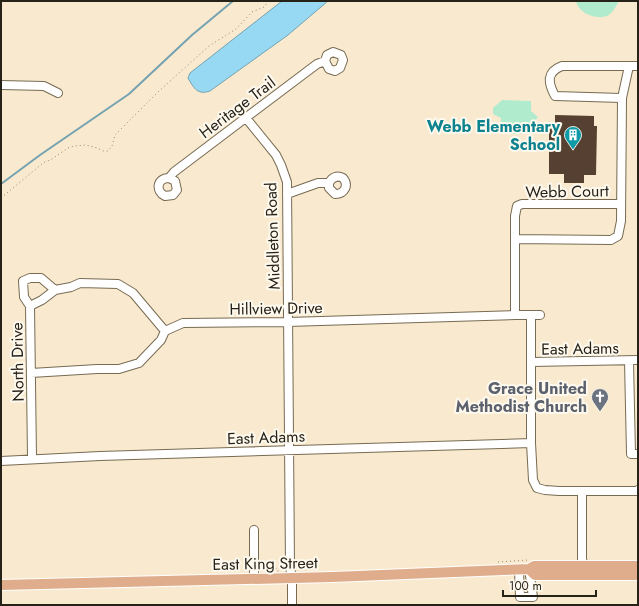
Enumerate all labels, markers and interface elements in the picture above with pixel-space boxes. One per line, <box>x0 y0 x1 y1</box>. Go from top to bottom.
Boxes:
street label: Heritage Trail <box>194 71 280 144</box>
place label: Webb Elementary School <box>427 115 561 156</box>
building icon: Webb Elementary School <box>563 125 583 150</box>
street label: Webb Court <box>525 179 609 204</box>
street label: Middleton Road <box>259 182 286 290</box>
street label: Hillview Drive <box>229 296 323 321</box>
street label: North Drive <box>5 322 30 402</box>
street label: East Adams <box>541 336 619 361</box>
place label: Grace United Methodist Church <box>456 377 587 418</box>
church icon: Grace United Methodist Church <box>590 387 610 412</box>
street label: East Adams <box>227 425 305 450</box>
street label: East King Street <box>212 551 318 576</box>
scale bar <box>503 572 596 598</box>
text: 100 m <box>509 577 542 595</box>

